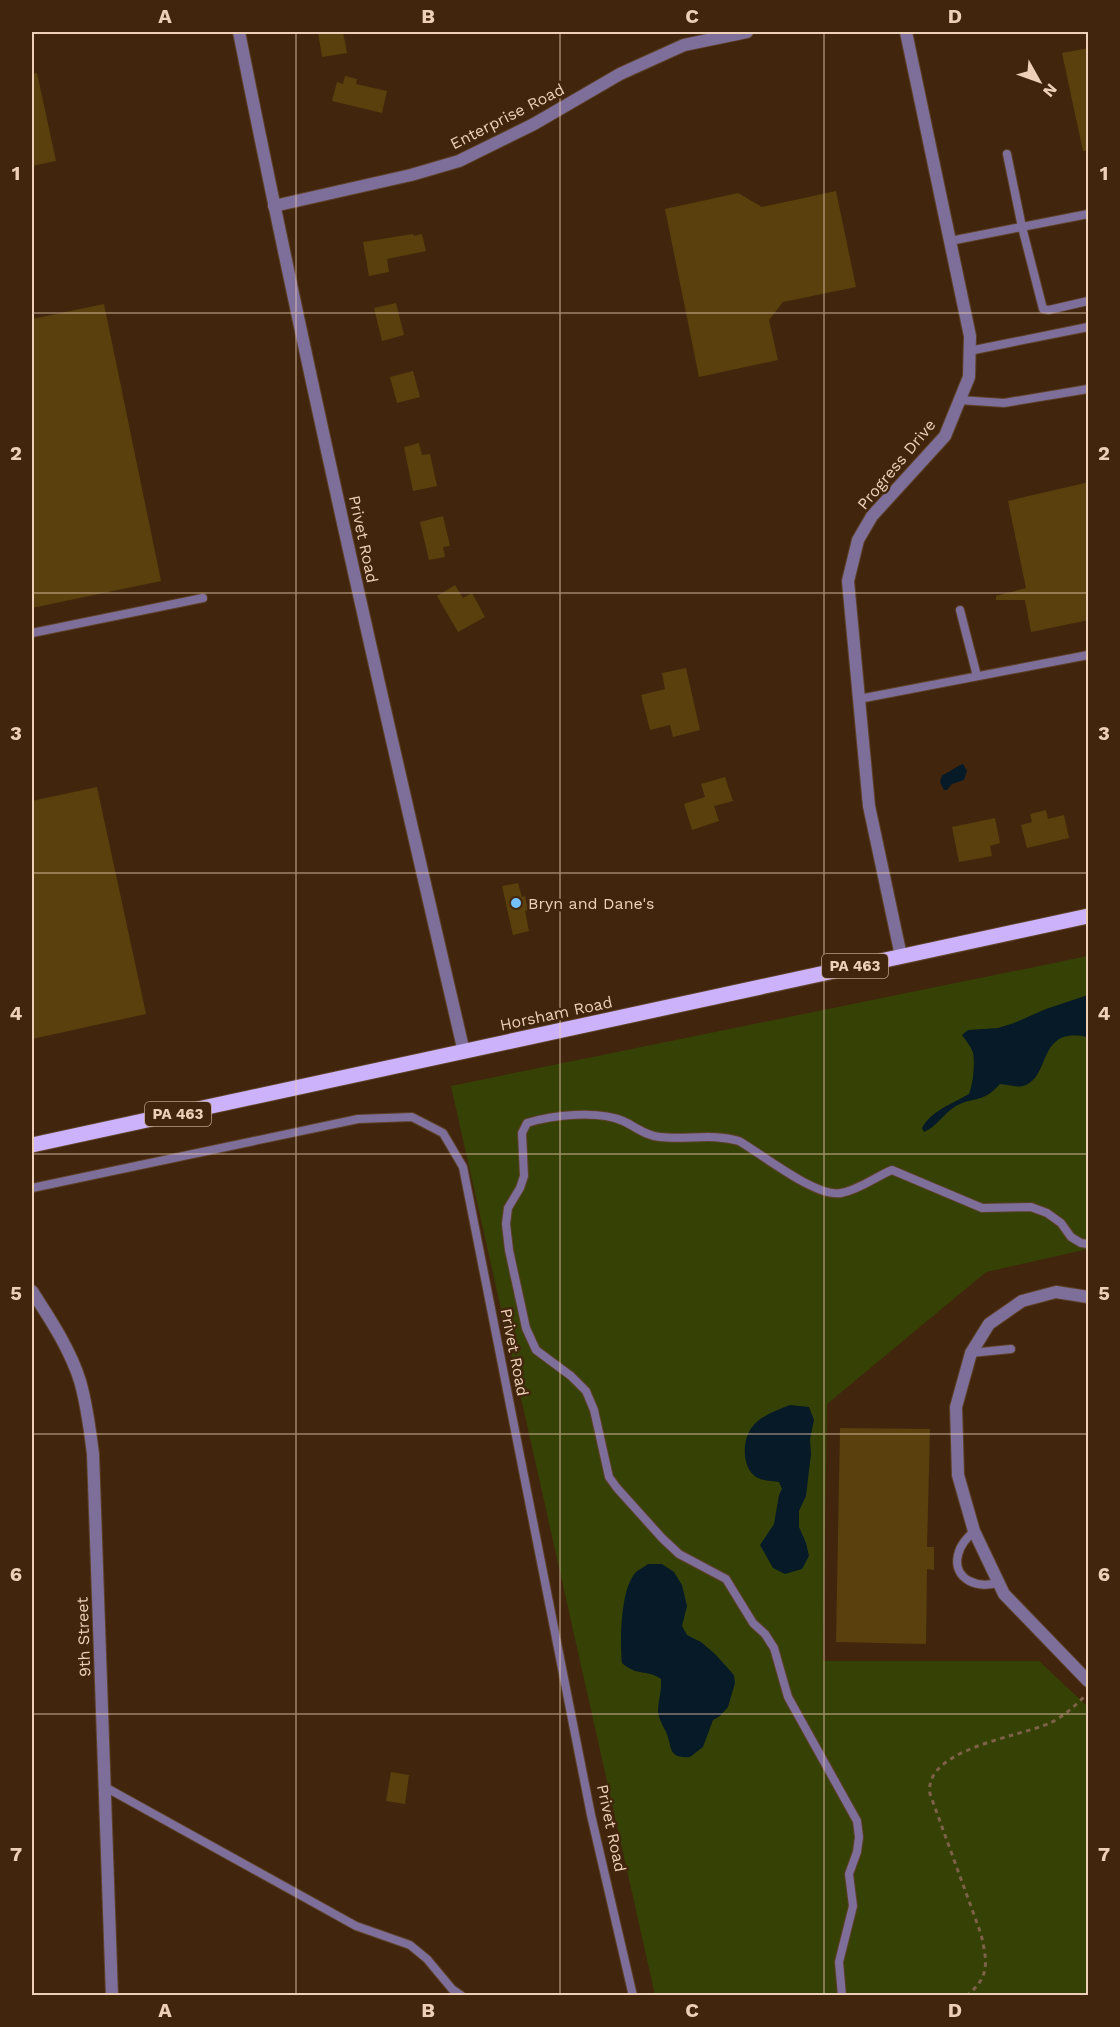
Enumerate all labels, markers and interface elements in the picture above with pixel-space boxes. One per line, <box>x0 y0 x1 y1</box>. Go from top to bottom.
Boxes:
text: A <box>158 4 172 28</box>
text: B <box>421 4 435 28</box>
text: C <box>685 4 699 28</box>
text: D <box>948 4 962 28</box>
north arrow <box>1009 51 1069 111</box>
street label: Enterprise Road <box>447 80 567 153</box>
text: N <box>1039 80 1061 101</box>
text: 1 <box>12 161 20 185</box>
text: 1 <box>1100 161 1108 185</box>
street label: Progress Drive <box>853 415 940 513</box>
text: 2 <box>10 441 22 465</box>
text: 2 <box>1098 441 1110 465</box>
street label: Privet Road <box>345 494 382 585</box>
text: 3 <box>10 721 22 745</box>
text: 3 <box>1098 721 1110 745</box>
place label: Bryn and Dane's <box>528 894 655 913</box>
marker: Bryn and Dane's <box>509 896 523 910</box>
road number: PA 463 <box>822 954 888 978</box>
street label: Horsham Road <box>498 992 614 1035</box>
text: 4 <box>10 1001 23 1025</box>
text: 4 <box>1098 1001 1111 1025</box>
road number: PA 463 <box>145 1102 211 1126</box>
text: 5 <box>10 1281 22 1305</box>
text: 5 <box>1098 1281 1110 1305</box>
street label: Privet Road <box>497 1307 532 1398</box>
text: 6 <box>10 1562 22 1586</box>
text: 6 <box>1098 1562 1110 1586</box>
street label: 9th Street <box>73 1596 94 1677</box>
street label: Privet Road <box>593 1783 630 1874</box>
text: 7 <box>10 1842 22 1866</box>
text: 7 <box>1098 1842 1110 1866</box>
text: A <box>158 1998 172 2022</box>
text: B <box>421 1998 435 2022</box>
text: C <box>685 1998 699 2022</box>
text: D <box>948 1998 962 2022</box>

